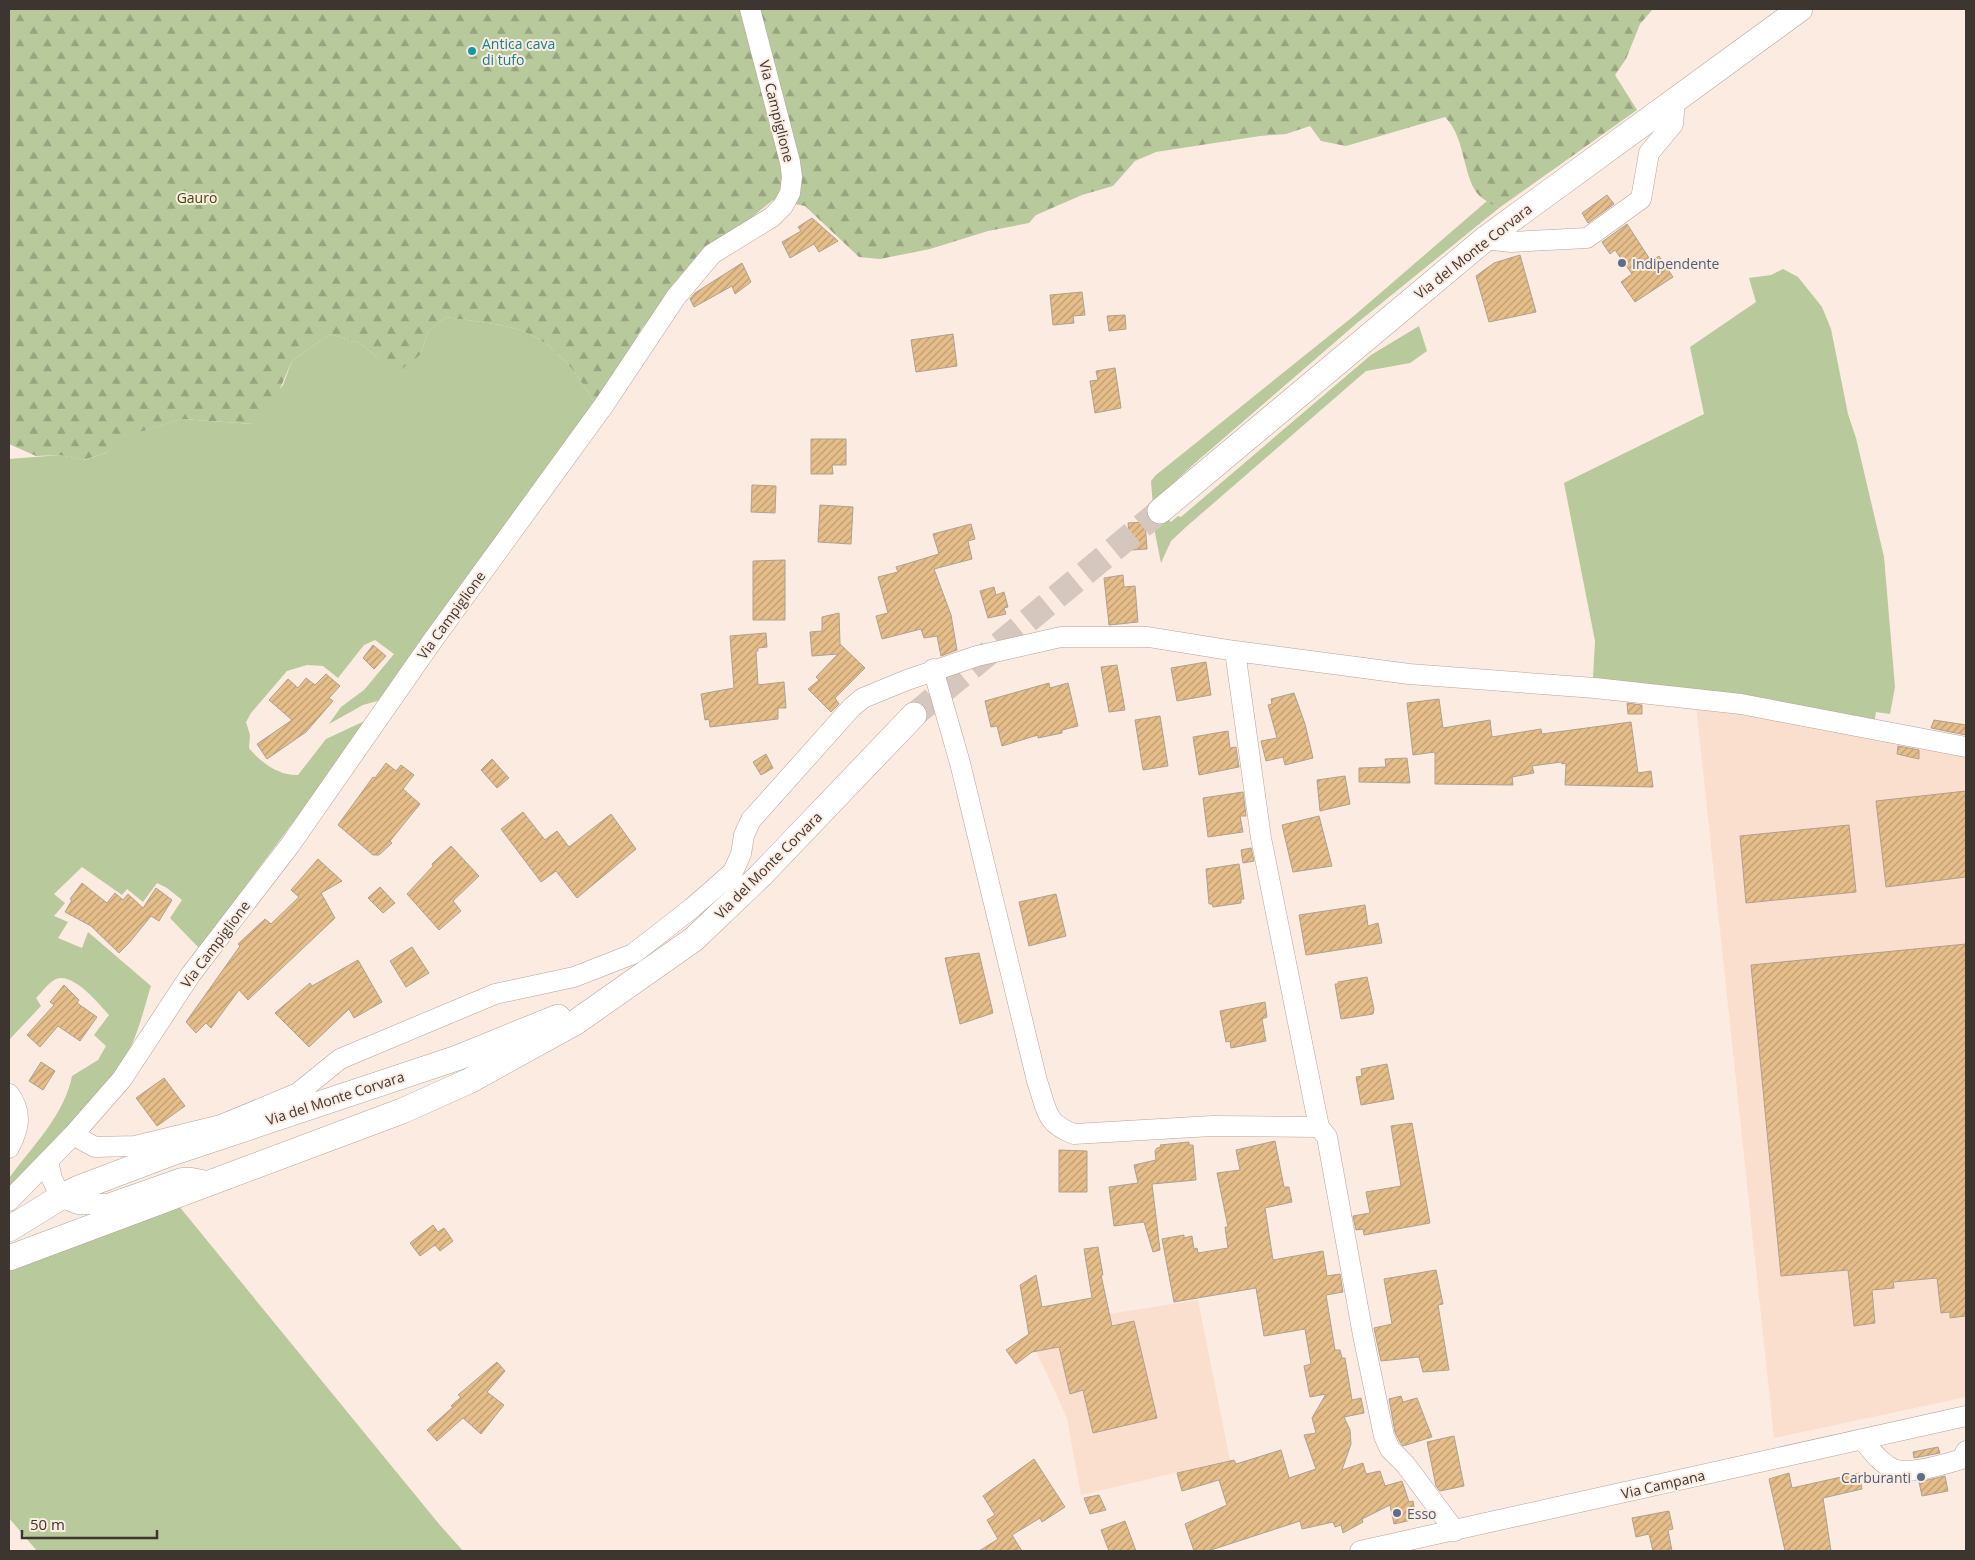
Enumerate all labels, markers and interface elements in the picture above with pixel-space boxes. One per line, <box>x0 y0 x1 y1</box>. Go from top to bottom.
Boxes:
place label: Antica cava di tufo <box>482 34 555 69</box>
marker: Antica cava di tufo <box>466 45 478 57</box>
street label: Via Campiglione <box>755 58 799 164</box>
park label: Gauro <box>177 188 217 207</box>
street label: Via del Monte Corvara <box>1410 199 1536 303</box>
place label: Indipendente <box>1632 254 1720 273</box>
marker: Indipendente <box>1616 257 1628 269</box>
street label: Via Campiglione <box>413 567 489 663</box>
street label: Via del Monte Corvara <box>710 807 826 923</box>
street label: Via Campiglione <box>176 896 254 991</box>
street label: Via del Monte Corvara <box>263 1067 407 1129</box>
street label: Via Campana <box>1619 1465 1707 1503</box>
place label: Carburanti <box>1841 1468 1911 1487</box>
marker: Carburanti <box>1915 1471 1927 1483</box>
place label: Esso <box>1407 1504 1437 1523</box>
marker: Esso <box>1391 1507 1403 1519</box>
scale bar <box>22 1508 158 1540</box>
text: 50 m <box>30 1514 65 1534</box>

